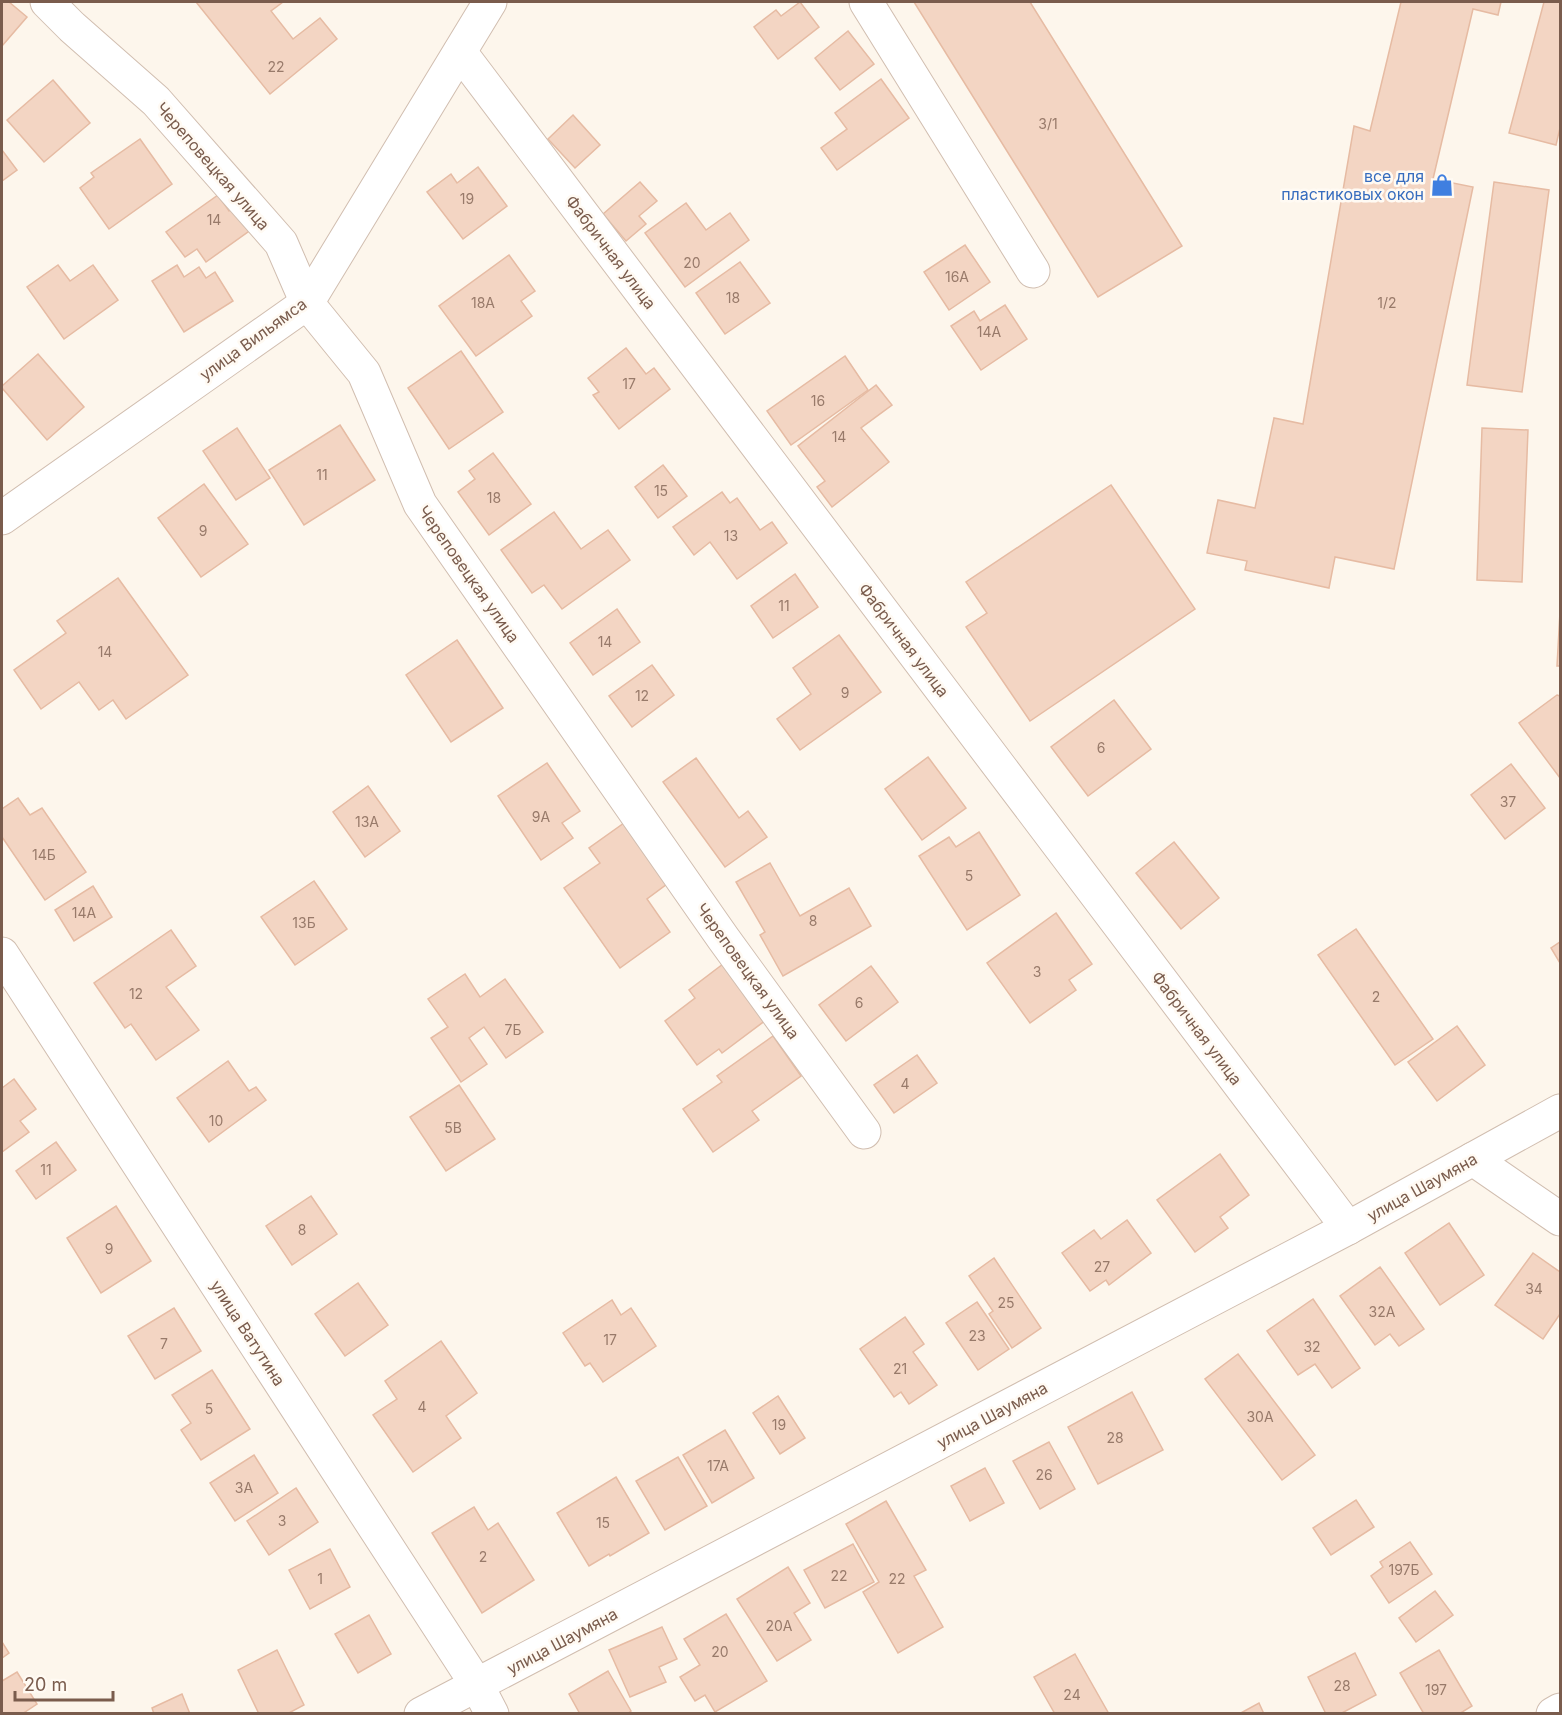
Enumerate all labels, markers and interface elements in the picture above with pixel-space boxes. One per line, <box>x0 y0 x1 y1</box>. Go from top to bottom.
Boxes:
house number: 22 <box>267 58 285 75</box>
street label: Череповецкая улица <box>152 98 274 234</box>
house number: 3/1 <box>1038 115 1058 132</box>
place label: все для пластиковых окон <box>1281 166 1424 204</box>
shop icon: все для пластиковых окон <box>1429 172 1455 198</box>
house number: 19 <box>460 190 474 207</box>
street label: Фабричная улица <box>562 191 660 313</box>
house number: 14 <box>207 211 221 228</box>
house number: 20 <box>683 254 701 271</box>
house number: 16А <box>945 268 969 285</box>
house number: 18 <box>726 289 740 306</box>
street label: улица Вильямса <box>196 293 310 385</box>
house number: 18А <box>471 294 495 311</box>
house number: 1/2 <box>1377 294 1397 311</box>
house number: 14А <box>977 323 1002 340</box>
house number: 17 <box>622 375 636 392</box>
house number: 16 <box>811 392 825 409</box>
house number: 14 <box>832 428 846 445</box>
house number: 11 <box>316 466 328 483</box>
house number: 15 <box>654 482 668 499</box>
house number: 18 <box>487 489 501 506</box>
street label: Череповецкая улица <box>414 501 524 647</box>
house number: 9 <box>199 522 207 539</box>
house number: 13 <box>724 527 738 544</box>
street label: Фабричная улица <box>855 579 953 701</box>
house number: 11 <box>778 597 790 614</box>
house number: 14 <box>598 633 612 650</box>
house number: 14 <box>98 643 112 660</box>
house number: 9 <box>841 684 849 701</box>
house number: 12 <box>635 687 649 704</box>
house number: 6 <box>1097 739 1105 756</box>
house number: 37 <box>1500 793 1516 810</box>
house number: 9А <box>532 808 551 825</box>
house number: 13А <box>355 813 379 830</box>
house number: 14Б <box>32 846 56 863</box>
house number: 5 <box>965 867 973 884</box>
street label: Череповецкая улица <box>692 899 804 1043</box>
house number: 14А <box>72 904 97 921</box>
house number: 8 <box>809 912 817 929</box>
house number: 13Б <box>292 914 316 931</box>
house number: 3 <box>1033 963 1041 980</box>
street label: Фабричная улица <box>1148 967 1246 1089</box>
house number: 12 <box>129 985 143 1002</box>
house number: 2 <box>1372 988 1380 1005</box>
house number: 6 <box>855 994 863 1011</box>
house number: 7Б <box>505 1021 521 1038</box>
house number: 4 <box>900 1075 910 1092</box>
house number: 10 <box>209 1112 223 1129</box>
house number: 5В <box>444 1119 462 1136</box>
street label: улица Шаумяна <box>1364 1149 1480 1225</box>
house number: 11 <box>40 1161 52 1178</box>
house number: 8 <box>298 1221 306 1238</box>
house number: 9 <box>105 1240 113 1257</box>
house number: 27 <box>1094 1258 1110 1275</box>
street label: улица Ватутина <box>206 1276 290 1390</box>
house number: 34 <box>1525 1280 1543 1297</box>
house number: 25 <box>997 1294 1015 1311</box>
house number: 32А <box>1369 1303 1396 1320</box>
house number: 23 <box>968 1327 986 1344</box>
house number: 17 <box>603 1331 617 1348</box>
house number: 7 <box>160 1335 168 1352</box>
house number: 32 <box>1303 1338 1321 1355</box>
house number: 21 <box>893 1360 907 1377</box>
street label: улица Шаумяна <box>933 1377 1051 1453</box>
house number: 4 <box>417 1398 427 1415</box>
house number: 5 <box>205 1400 213 1417</box>
house number: 30А <box>1246 1408 1274 1425</box>
house number: 19 <box>772 1416 786 1433</box>
house number: 28 <box>1106 1429 1124 1446</box>
house number: 17А <box>707 1457 729 1474</box>
house number: 26 <box>1035 1466 1053 1483</box>
house number: 3А <box>235 1479 253 1496</box>
house number: 3 <box>278 1512 286 1529</box>
house number: 15 <box>596 1514 610 1531</box>
house number: 2 <box>479 1548 487 1565</box>
house number: 197Б <box>1388 1561 1420 1578</box>
house number: 22 <box>830 1567 848 1584</box>
house number: 1 <box>317 1570 323 1587</box>
house number: 22 <box>888 1570 906 1587</box>
street label: улица Шаумяна <box>503 1603 621 1679</box>
house number: 20А <box>765 1617 793 1634</box>
house number: 20 <box>711 1643 729 1660</box>
scale bar <box>15 1664 112 1702</box>
text: 20 m <box>24 1674 67 1695</box>
house number: 28 <box>1333 1677 1351 1694</box>
house number: 197 <box>1425 1681 1447 1698</box>
house number: 24 <box>1063 1686 1081 1703</box>

